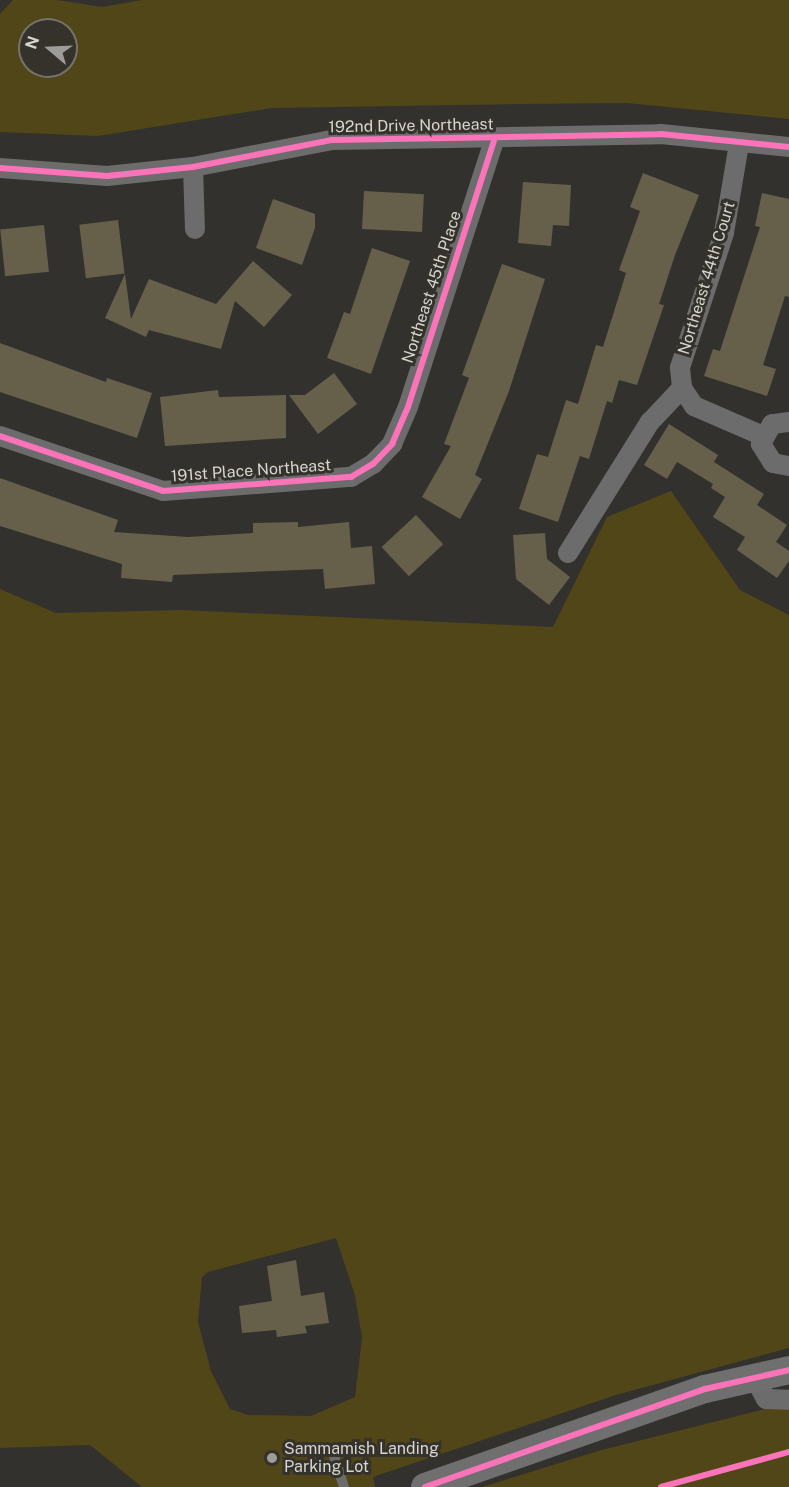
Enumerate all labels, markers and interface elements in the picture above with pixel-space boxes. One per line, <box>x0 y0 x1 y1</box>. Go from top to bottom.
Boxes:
north arrow <box>18 18 78 78</box>
text: N <box>21 34 43 52</box>
street label: 192nd Drive Northeast <box>328 115 494 137</box>
street label: Northeast 44th Court <box>675 199 739 357</box>
street label: Northeast 45th Place <box>398 208 466 366</box>
street label: 191st Place Northeast <box>170 456 332 486</box>
place label: Sammamish Landing Parking Lot <box>284 1439 439 1477</box>
marker: Sammamish Landing Parking Lot <box>265 1451 279 1465</box>

